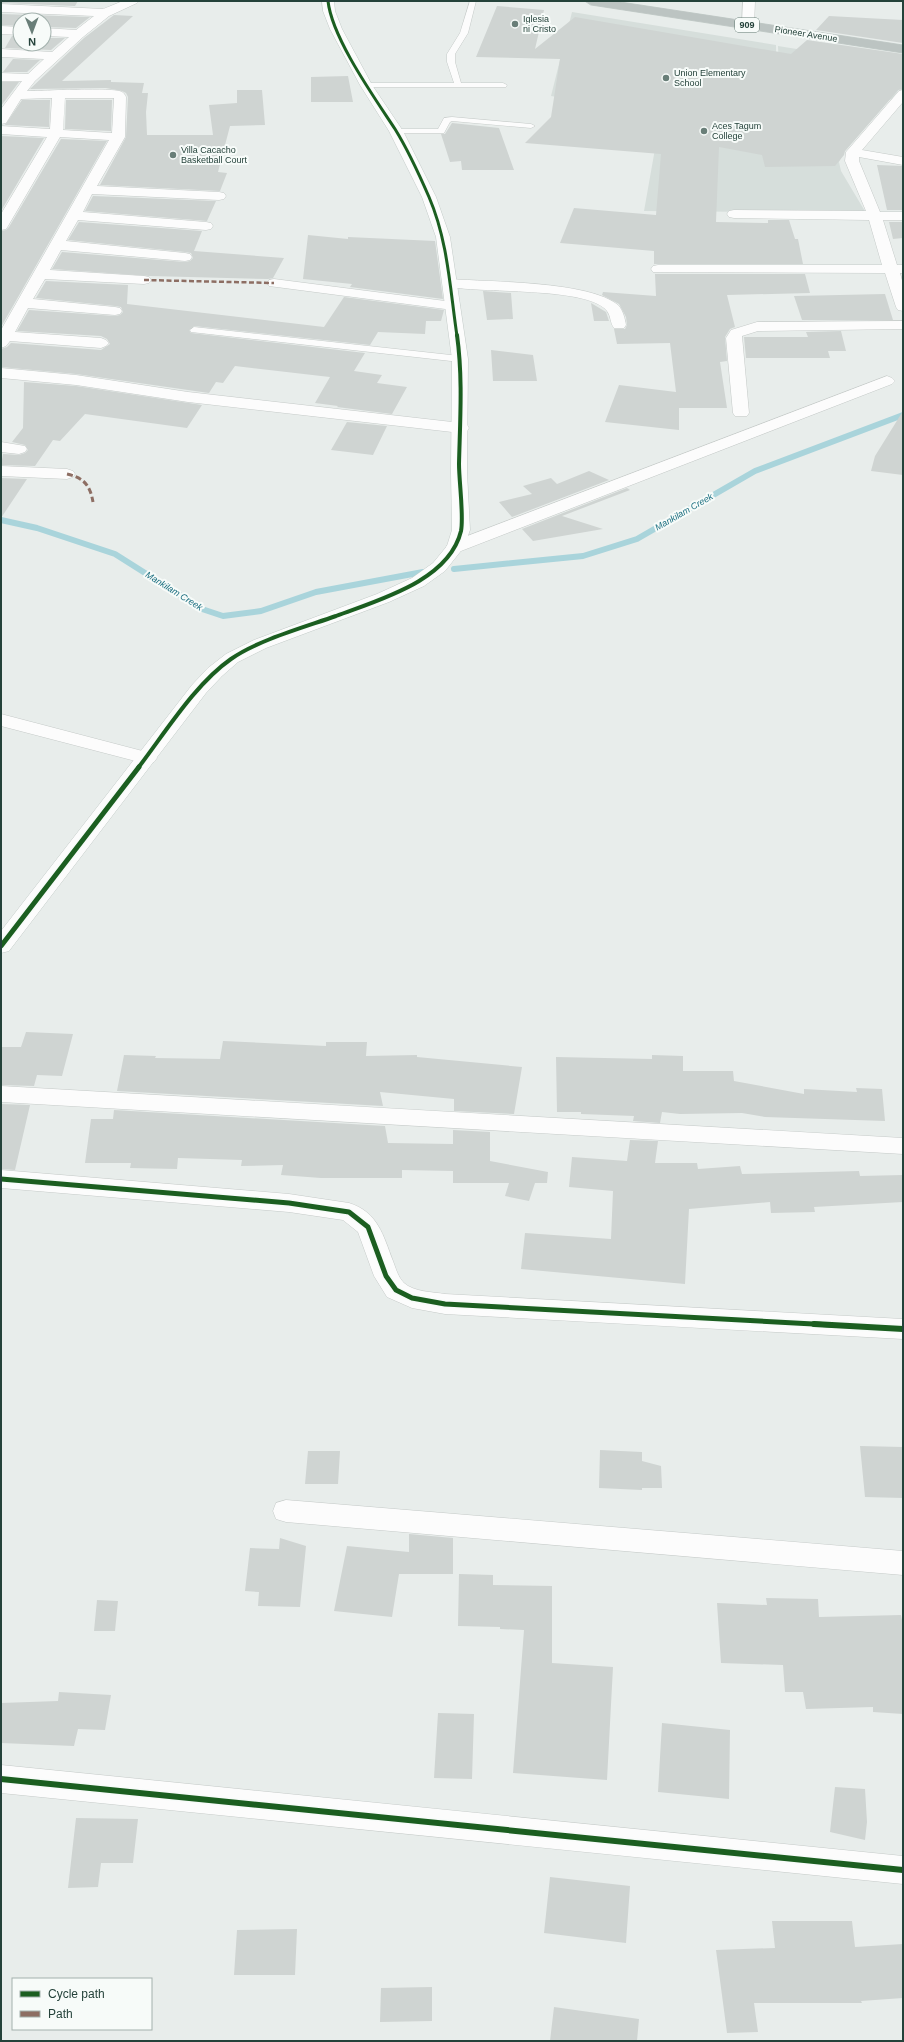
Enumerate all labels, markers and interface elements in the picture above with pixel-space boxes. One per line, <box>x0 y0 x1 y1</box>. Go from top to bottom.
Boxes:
north arrow <box>12 12 52 52</box>
place label: Iglesia ni Cristo <box>523 14 556 34</box>
road number: 909 <box>735 18 759 32</box>
marker: Iglesia ni Cristo <box>510 19 520 29</box>
street label: Pioneer Avenue <box>774 24 838 44</box>
text: N <box>28 36 36 48</box>
place label: Union Elementary School <box>674 68 746 88</box>
marker: Union Elementary School <box>661 73 671 83</box>
place label: Aces Tagum College <box>712 121 761 141</box>
marker: Aces Tagum College <box>699 126 709 136</box>
place label: Villa Cacacho Basketball Court <box>181 145 248 165</box>
marker: Villa Cacacho Basketball Court <box>168 150 178 160</box>
water label: Mankilam Creek <box>653 491 715 533</box>
water label: Mankilam Creek <box>144 570 205 613</box>
legend <box>12 1978 152 2030</box>
text: Cycle path <box>48 1987 105 2001</box>
text: Path <box>48 2007 73 2021</box>

